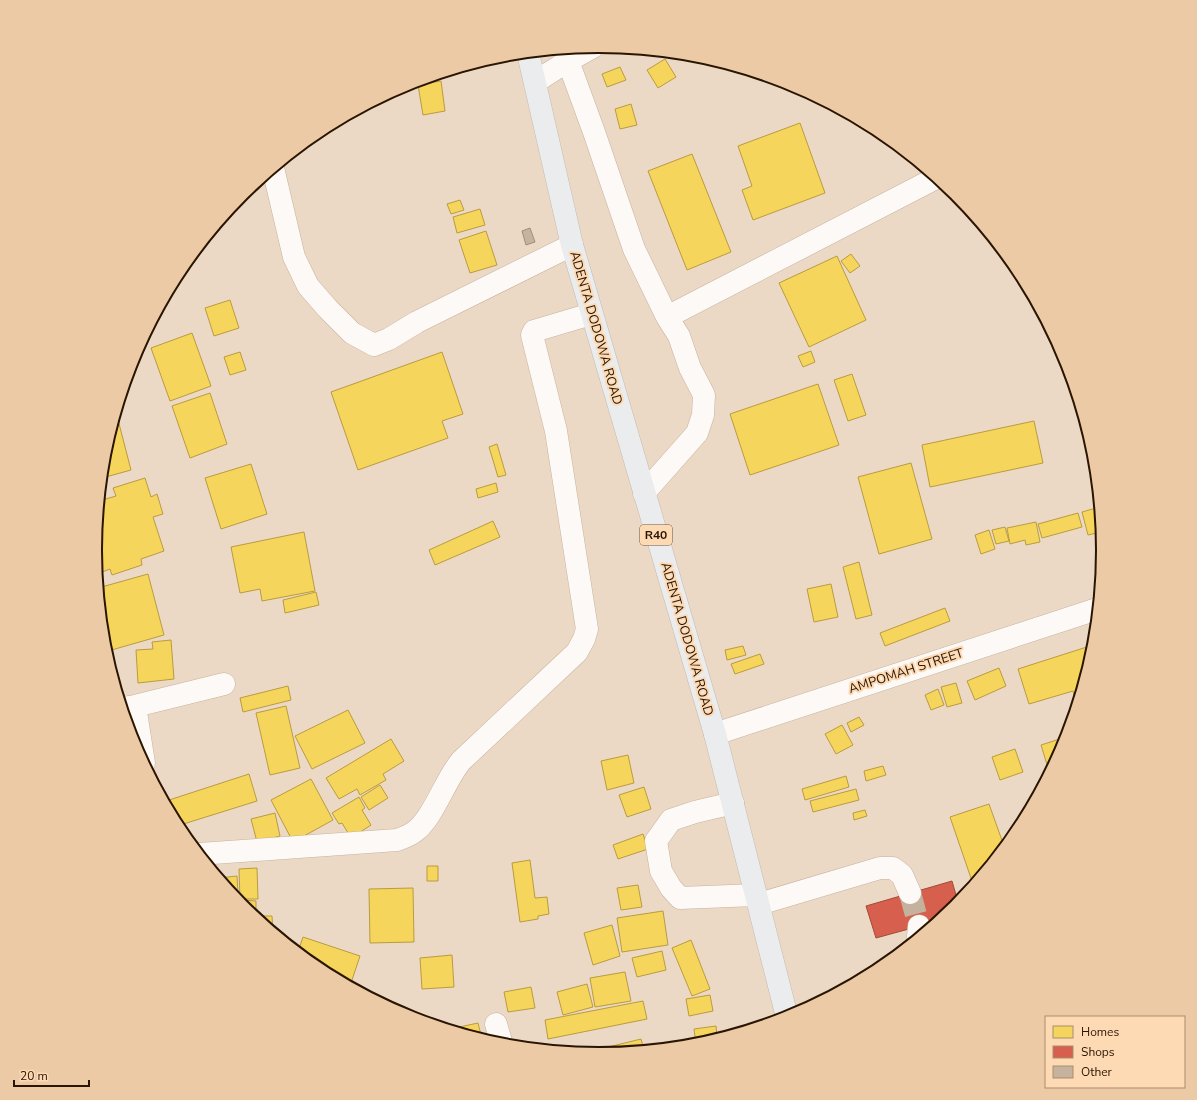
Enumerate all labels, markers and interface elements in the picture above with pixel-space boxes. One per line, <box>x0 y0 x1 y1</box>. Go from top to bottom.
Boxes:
street label: ADENTA DODOWA ROAD <box>565 249 627 407</box>
road number: R40 <box>640 525 672 545</box>
street label: ADENTA DODOWA ROAD <box>656 560 718 718</box>
street label: AMPOMAH STREET <box>846 644 966 698</box>
legend <box>1045 1016 1185 1088</box>
text: Homes <box>1081 1024 1119 1040</box>
text: Shops <box>1081 1044 1115 1060</box>
scale bar <box>14 1062 89 1088</box>
text: Other <box>1081 1064 1113 1080</box>
text: 20 m <box>20 1068 48 1084</box>

